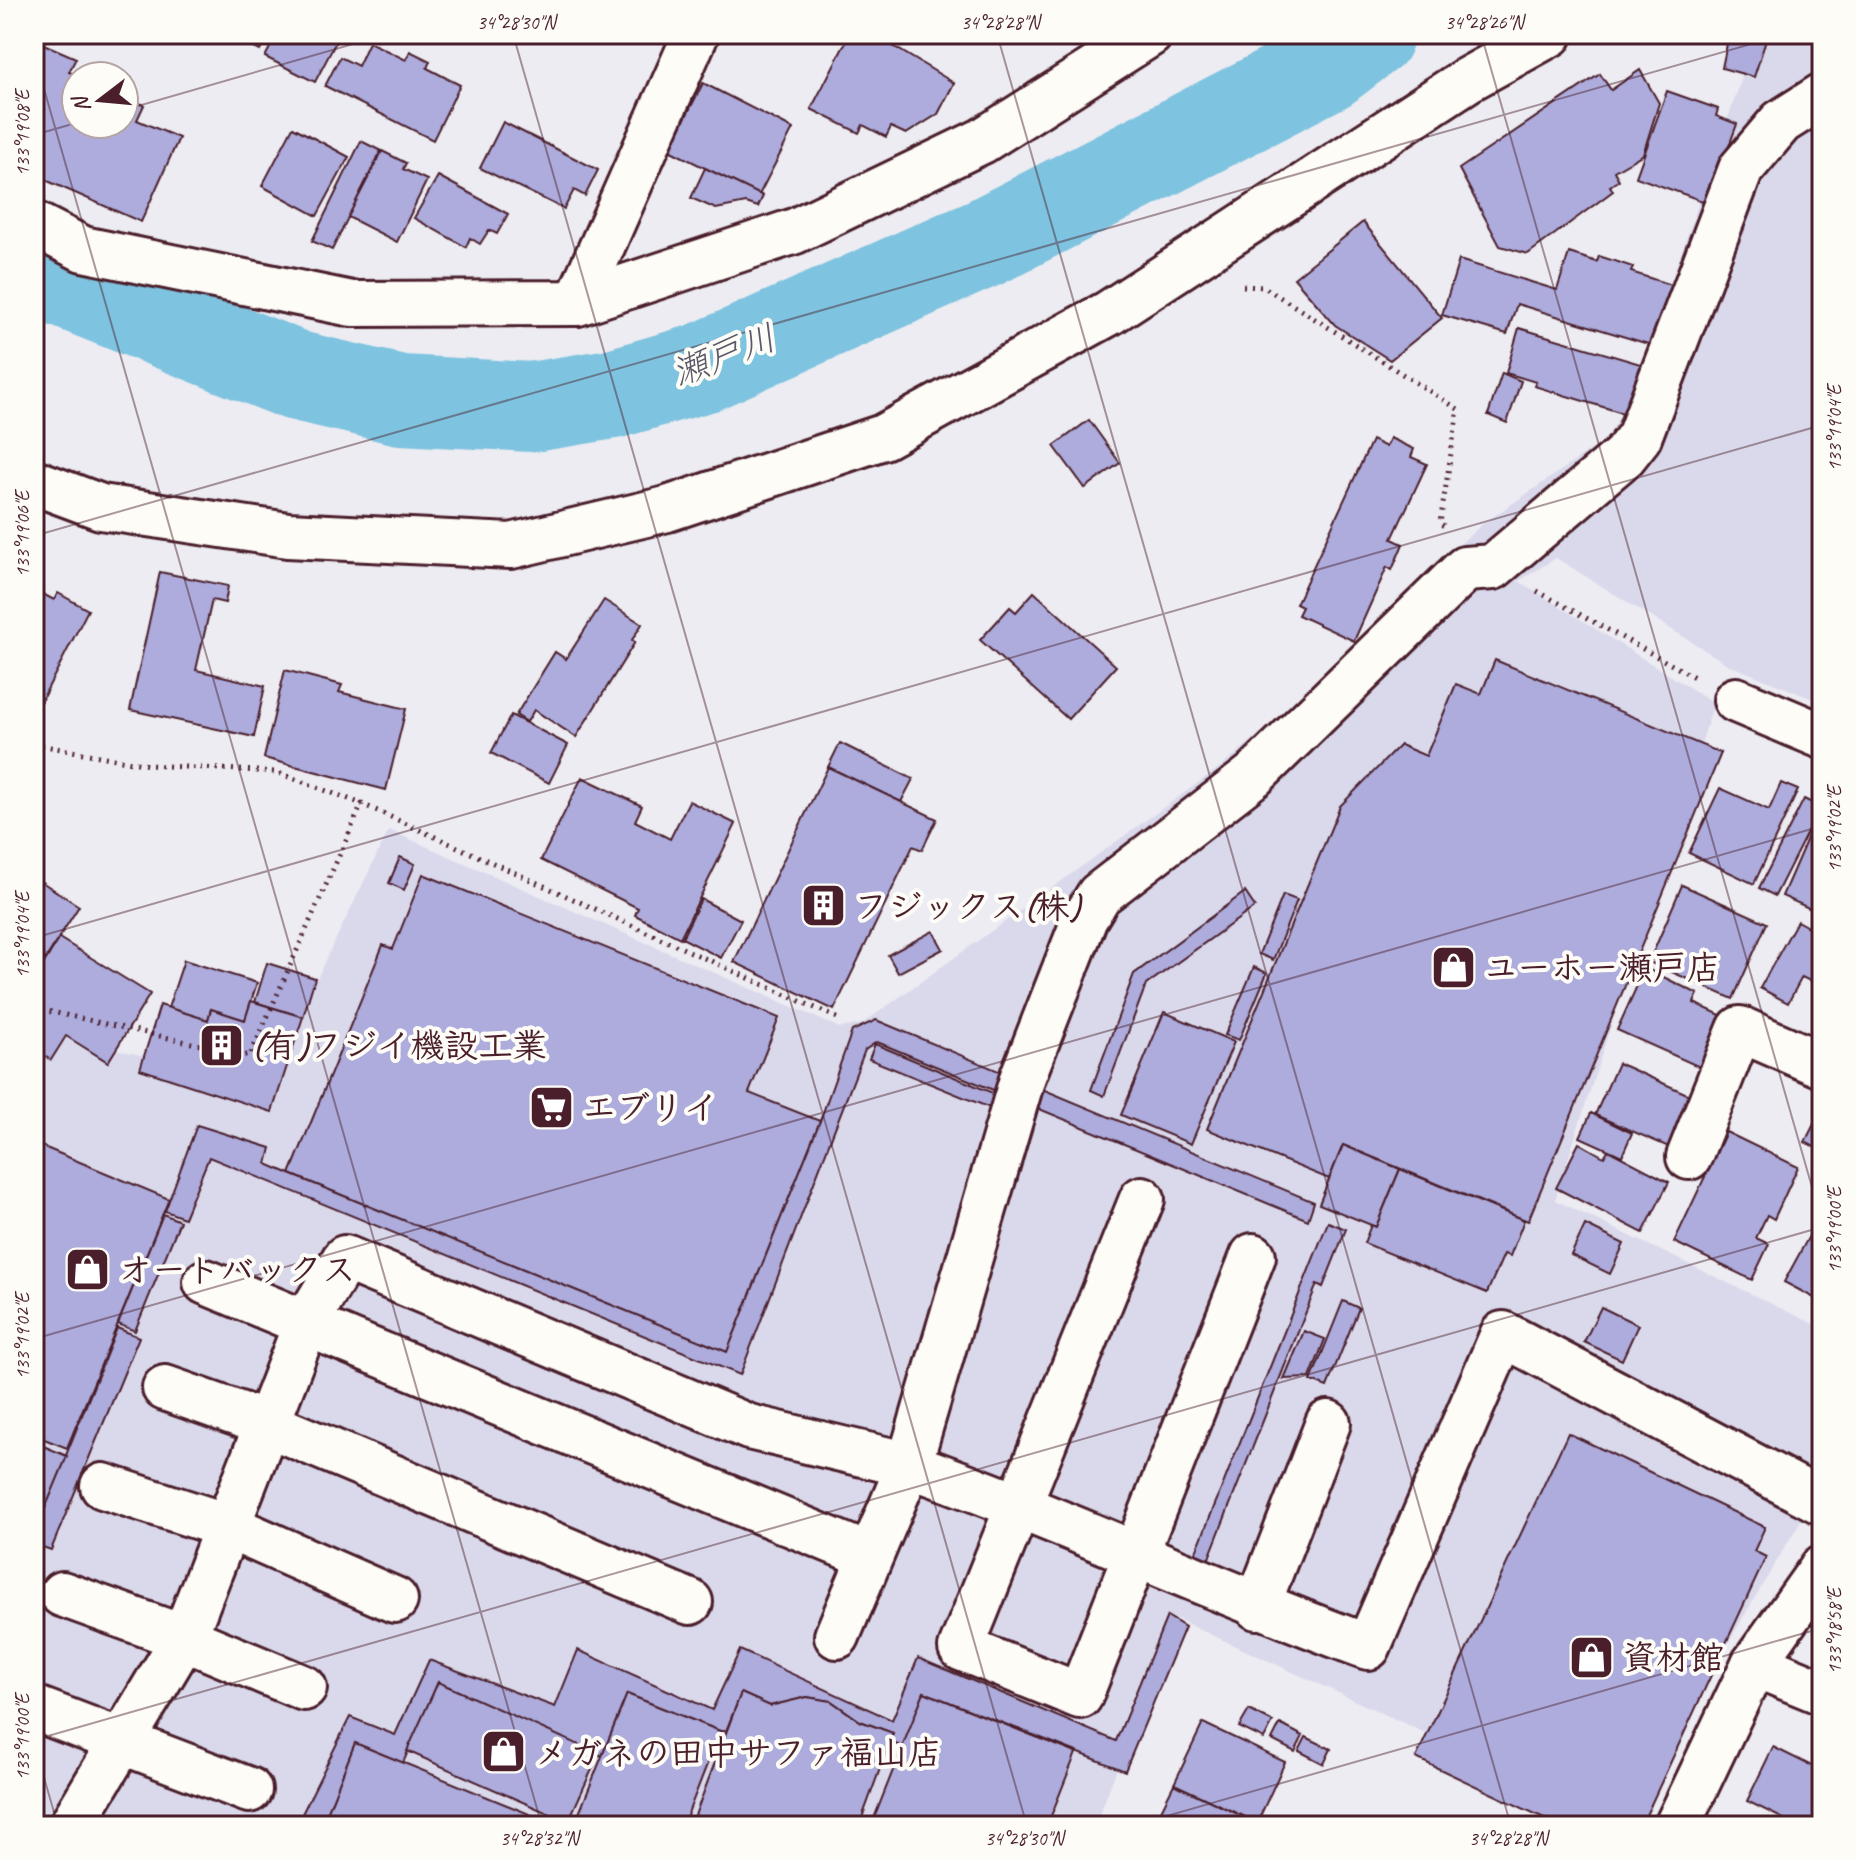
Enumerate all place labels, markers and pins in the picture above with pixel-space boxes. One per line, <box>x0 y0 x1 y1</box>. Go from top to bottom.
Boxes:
building icon: フジックス(株) <box>799 882 847 930</box>
place label: フジックス(株) <box>854 885 1083 928</box>
shop icon: ユーホー瀬戸店 <box>1429 943 1477 991</box>
place label: ユーホー瀬戸店 <box>1484 946 1721 989</box>
building icon: (有)フジイ機設工業 <box>197 1021 245 1069</box>
place label: (有)フジイ機設工業 <box>252 1024 546 1067</box>
supermarket icon: エブリイ <box>527 1083 575 1131</box>
place label: エブリイ <box>582 1086 718 1129</box>
shop icon: オートバックス <box>63 1245 111 1293</box>
place label: オートバックス <box>118 1248 356 1291</box>
shop icon: 資材館 <box>1567 1633 1615 1681</box>
place label: 資材館 <box>1622 1636 1724 1679</box>
shop icon: メガネの田中サファ福山店 <box>479 1728 527 1776</box>
place label: メガネの田中サファ福山店 <box>534 1731 942 1774</box>

